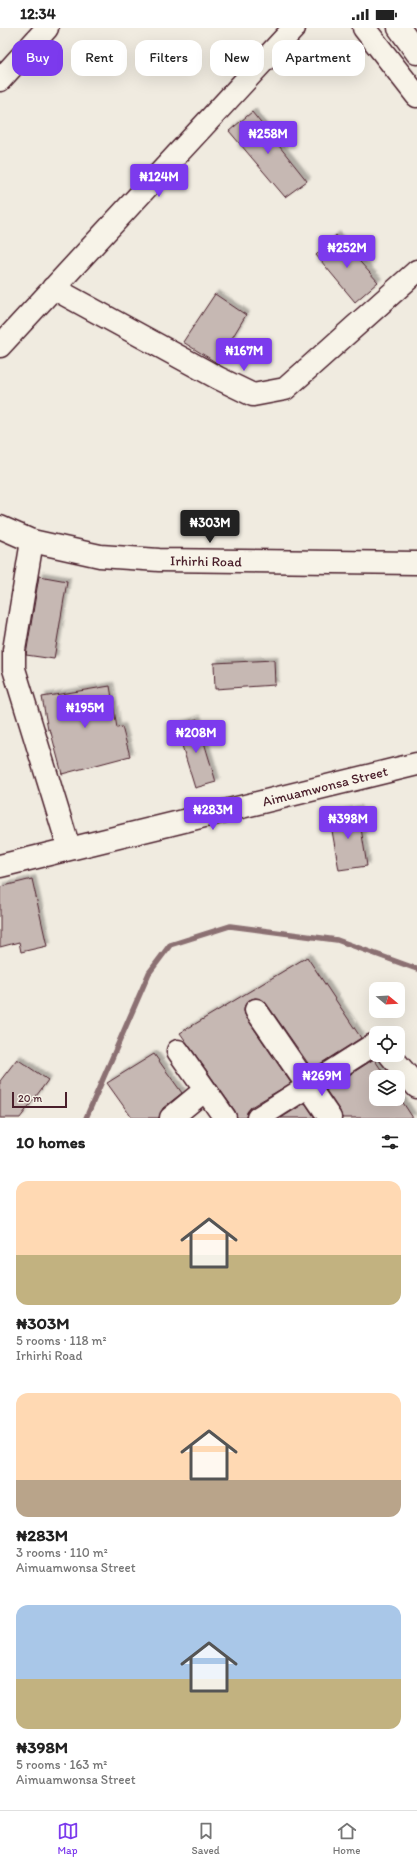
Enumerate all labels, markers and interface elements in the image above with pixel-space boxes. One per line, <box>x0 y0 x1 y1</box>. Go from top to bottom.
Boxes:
text: 12:34 <box>20 5 56 23</box>
chip: Buy <box>12 40 63 76</box>
chip: Rent <box>71 40 127 76</box>
chip: Filters <box>135 40 202 76</box>
chip: New <box>210 40 264 76</box>
chip: Apartment <box>272 40 365 76</box>
pin: ₦258M <box>240 121 296 155</box>
text: ₦258M <box>248 126 288 141</box>
pin: ₦124M <box>131 164 187 198</box>
text: ₦124M <box>139 169 179 184</box>
pin: ₦252M <box>319 235 375 269</box>
text: ₦252M <box>327 240 367 255</box>
pin: ₦167M <box>216 338 272 372</box>
text: ₦167M <box>225 343 263 358</box>
pin: ₦303M <box>182 510 238 544</box>
text: ₦303M <box>189 515 231 530</box>
street label: Irhirhi Road <box>170 552 242 571</box>
pin: ₦195M <box>57 695 113 729</box>
text: ₦195M <box>66 700 104 715</box>
pin: ₦208M <box>168 720 224 754</box>
text: ₦208M <box>176 725 216 740</box>
street label: Aimuamwonsa Street <box>261 763 390 810</box>
pin: ₦283M <box>185 797 241 831</box>
text: ₦283M <box>193 802 233 817</box>
pin: ₦398M <box>320 806 376 840</box>
text: ₦398M <box>328 811 368 826</box>
north arrow <box>369 982 405 1018</box>
map controls <box>369 982 405 1106</box>
button: locate <box>369 1026 405 1062</box>
pin: ₦269M <box>294 1063 350 1097</box>
text: ₦269M <box>302 1068 342 1083</box>
button: layers <box>369 1070 405 1106</box>
scale bar <box>12 1090 67 1109</box>
text: 20 m <box>18 1092 42 1105</box>
icon: filters <box>379 1131 401 1153</box>
text: 10 homes <box>16 1132 85 1152</box>
icon: home <box>173 1207 245 1279</box>
text: ₦303M <box>16 1313 70 1333</box>
text: 5 rooms · 118 m² <box>16 1333 107 1348</box>
text: Irhirhi Road <box>16 1348 83 1363</box>
icon: home <box>173 1419 245 1491</box>
text: ₦283M <box>16 1525 68 1545</box>
text: 3 rooms · 110 m² <box>16 1545 108 1560</box>
text: Aimuamwonsa Street <box>16 1560 136 1575</box>
icon: home <box>173 1631 245 1703</box>
text: ₦398M <box>16 1737 68 1757</box>
text: 5 rooms · 163 m² <box>16 1757 107 1772</box>
text: Aimuamwonsa Street <box>16 1772 136 1787</box>
tab: Map <box>57 1820 79 1857</box>
tab: Saved <box>192 1820 220 1857</box>
tab: Home <box>333 1820 360 1857</box>

